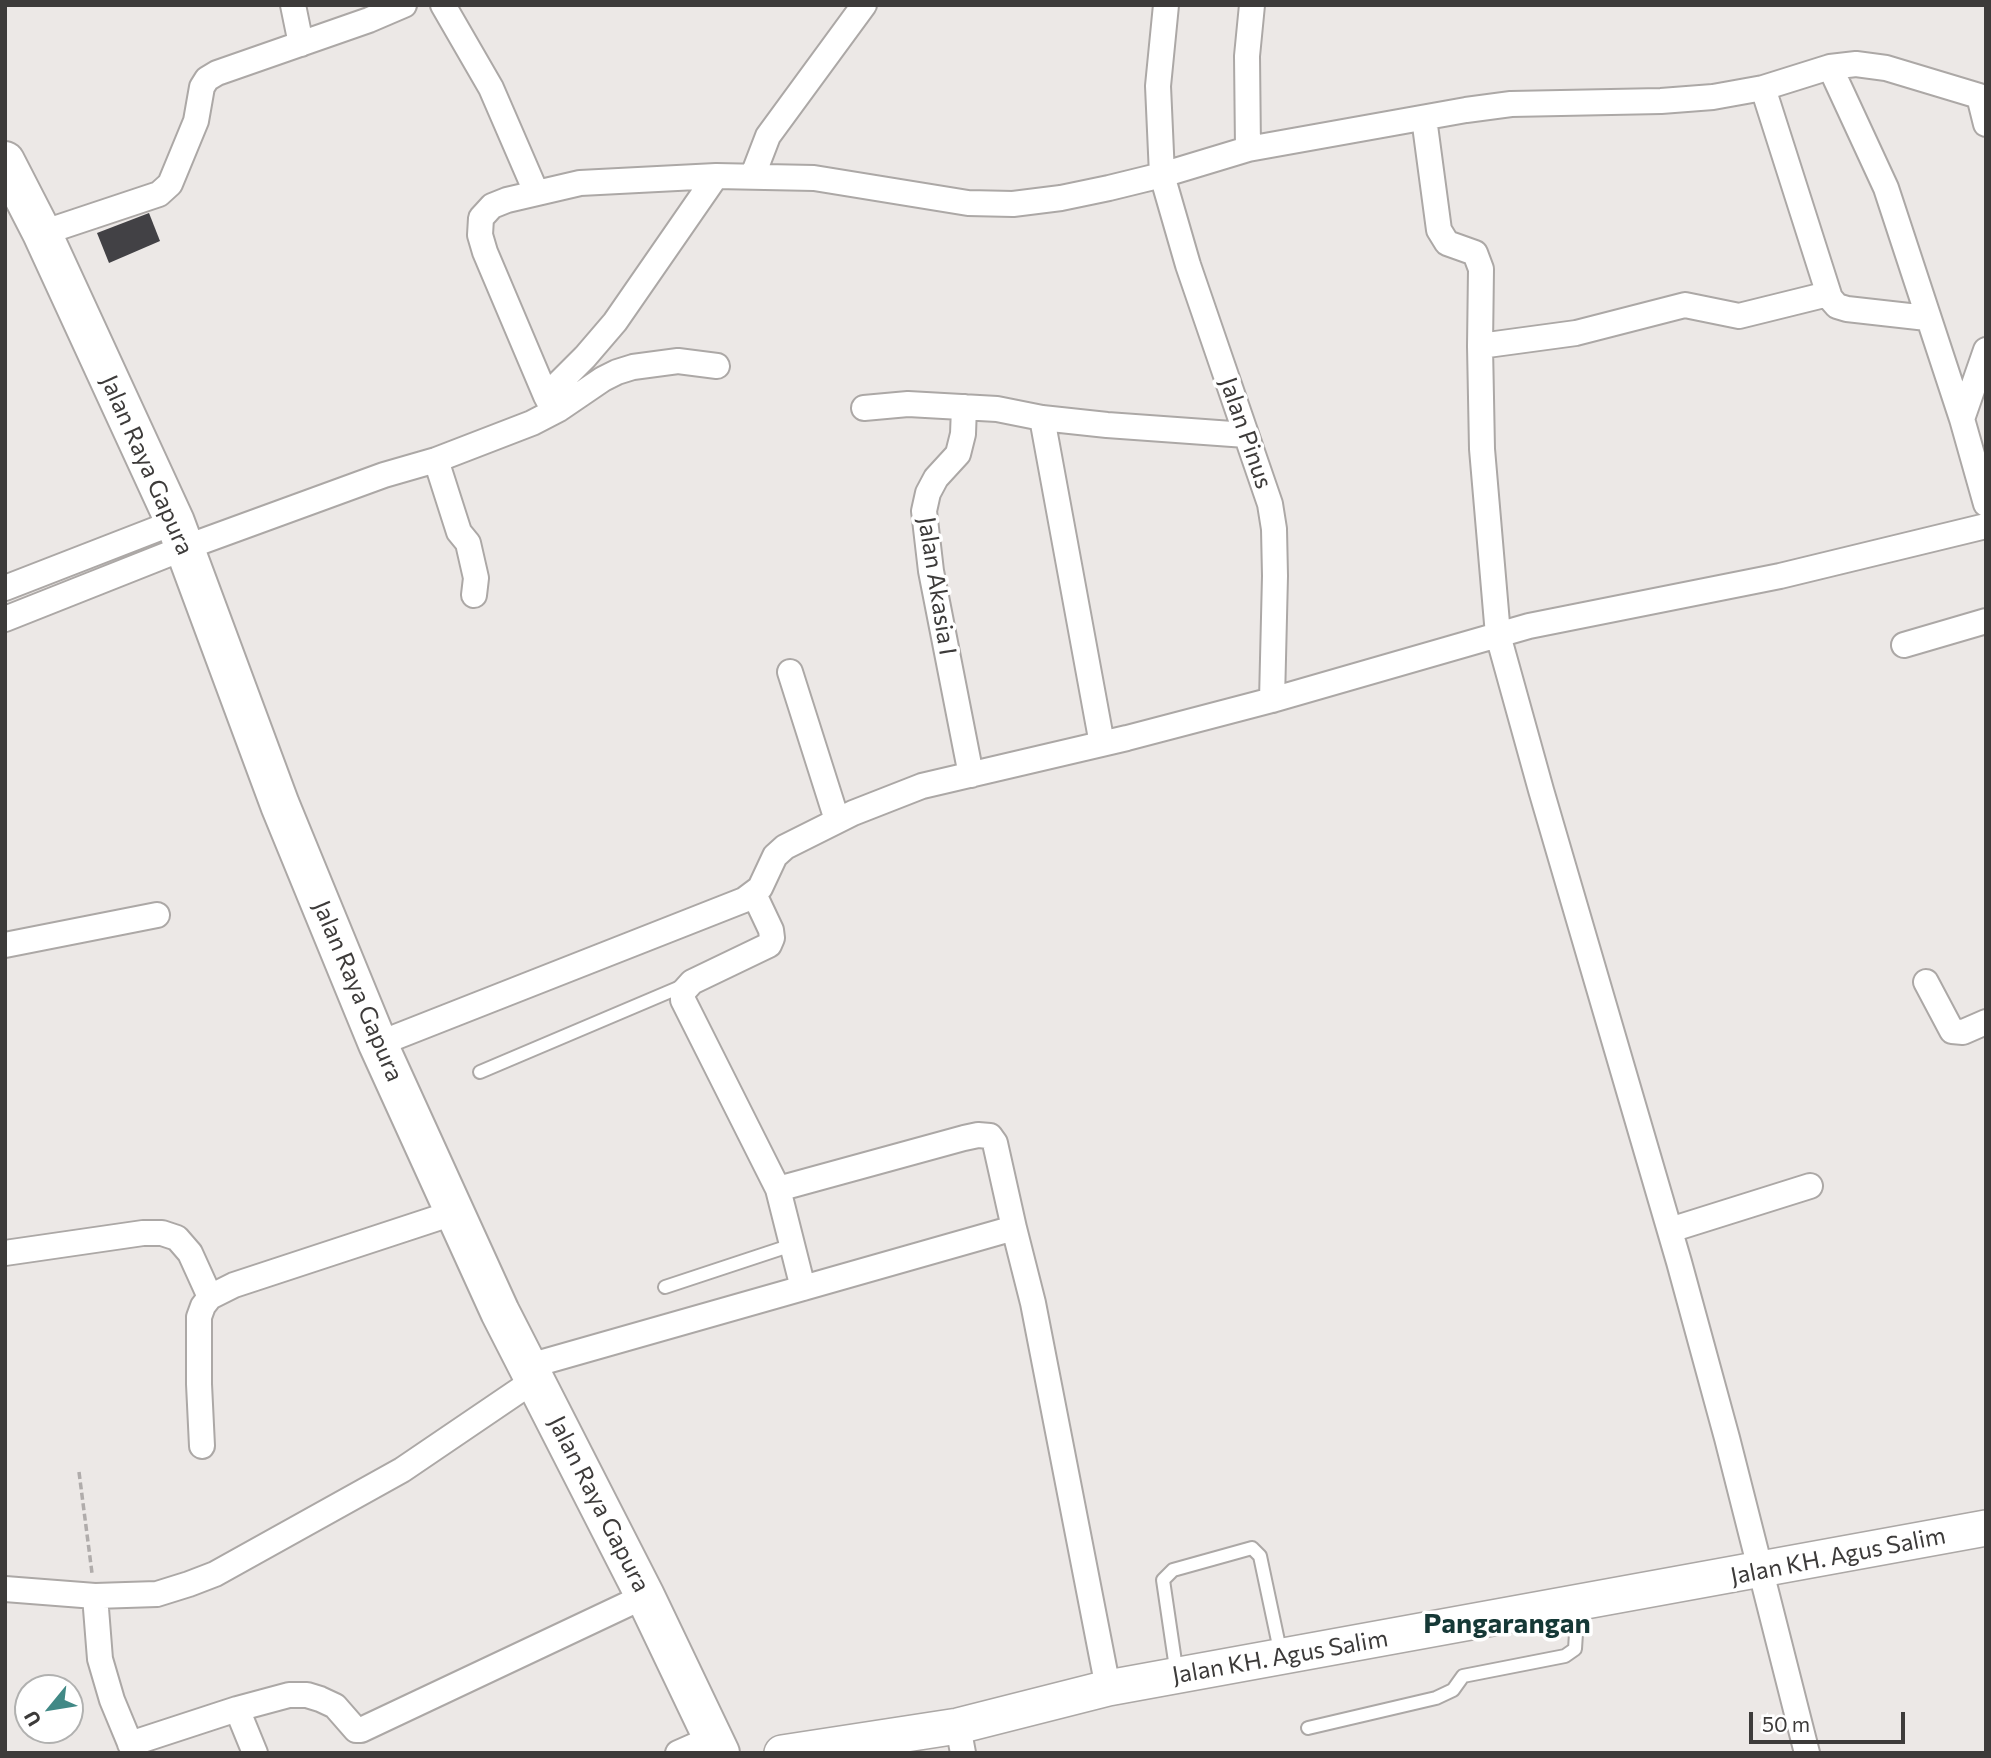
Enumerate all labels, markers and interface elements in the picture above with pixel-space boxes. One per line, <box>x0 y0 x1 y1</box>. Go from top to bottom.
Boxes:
street label: Jalan Raya Gapura <box>94 371 200 559</box>
street label: Jalan Pinus <box>1214 374 1278 492</box>
street label: Jalan Akasia I <box>912 515 962 657</box>
street label: Jalan Raya Gapura <box>307 896 409 1086</box>
street label: Jalan Raya Gapura <box>542 1411 656 1597</box>
street label: Jalan KH. Agus Salim <box>1728 1521 1948 1591</box>
district label: Pangarangan <box>1423 1607 1591 1641</box>
street label: Jalan KH. Agus Salim <box>1170 1624 1390 1690</box>
north arrow <box>14 1674 84 1744</box>
scale bar <box>1753 1698 1909 1742</box>
text: U <box>19 1707 46 1730</box>
text: 50 m <box>1762 1711 1810 1736</box>

